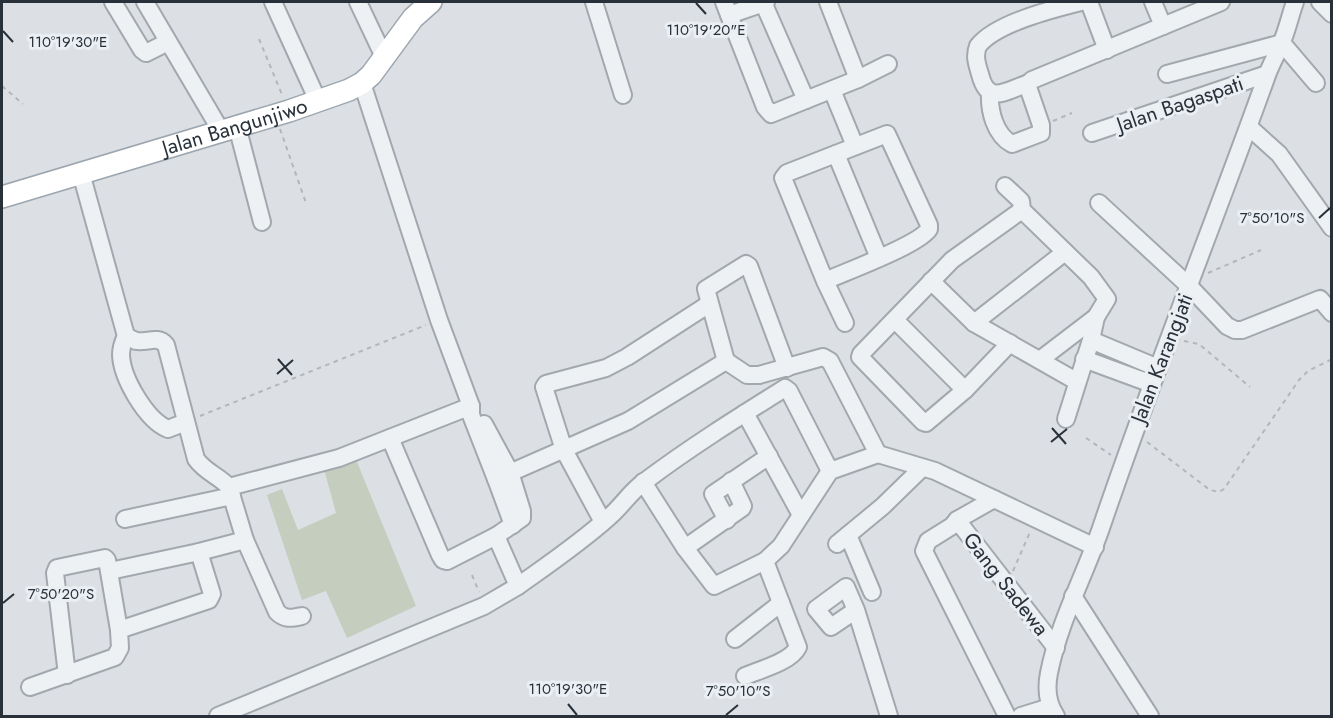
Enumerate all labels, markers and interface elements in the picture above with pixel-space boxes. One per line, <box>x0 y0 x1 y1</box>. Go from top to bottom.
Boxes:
text: 110°19'20"E <box>666 19 746 41</box>
text: 110°19'30"E <box>29 31 107 53</box>
street label: Jalan Bagaspati <box>1110 68 1247 141</box>
street label: Jalan Bangunjiwo <box>156 91 312 164</box>
text: 7°50'10"S <box>1240 207 1304 229</box>
street label: Jalan Karangjati <box>1122 289 1201 430</box>
street label: Gang Sadewa <box>956 526 1056 642</box>
text: 7°50'20"S <box>28 583 94 605</box>
text: 110°19'30"E <box>529 678 607 700</box>
text: 7°50'10"S <box>706 680 770 702</box>

